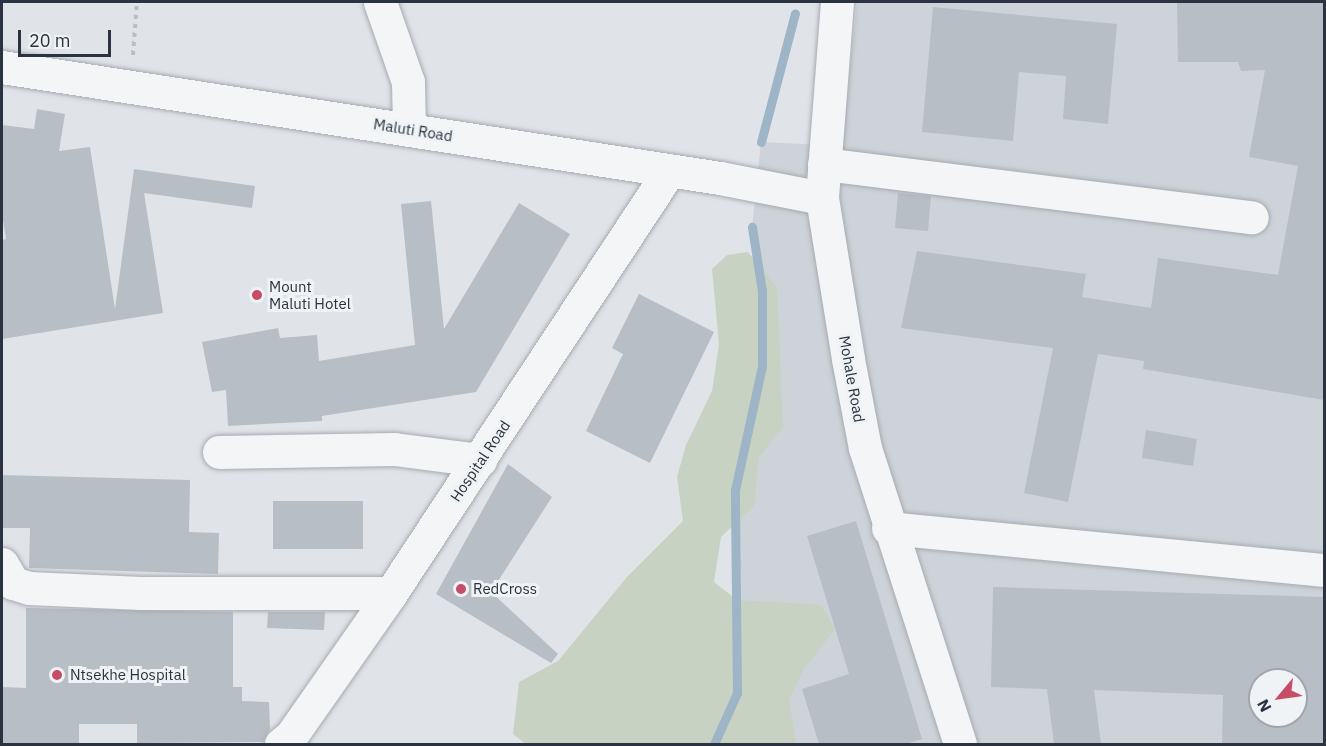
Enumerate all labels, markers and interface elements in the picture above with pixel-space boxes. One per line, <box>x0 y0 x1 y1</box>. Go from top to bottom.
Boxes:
scale bar <box>21 18 114 56</box>
text: 20 m <box>29 29 71 52</box>
street label: Maluti Road <box>372 115 454 145</box>
place label: Mount Maluti Hotel <box>269 277 351 312</box>
marker: Mount Maluti Hotel <box>250 288 264 302</box>
street label: Mohale Road <box>836 334 868 424</box>
street label: Hospital Road <box>446 417 514 505</box>
place label: RedCross <box>473 580 537 598</box>
marker: RedCross <box>454 582 468 596</box>
marker: Ntsekhe Hospital <box>48 666 66 684</box>
place label: Ntsekhe Hospital <box>70 666 186 684</box>
north arrow <box>1248 668 1308 728</box>
text: N <box>1252 696 1276 716</box>

